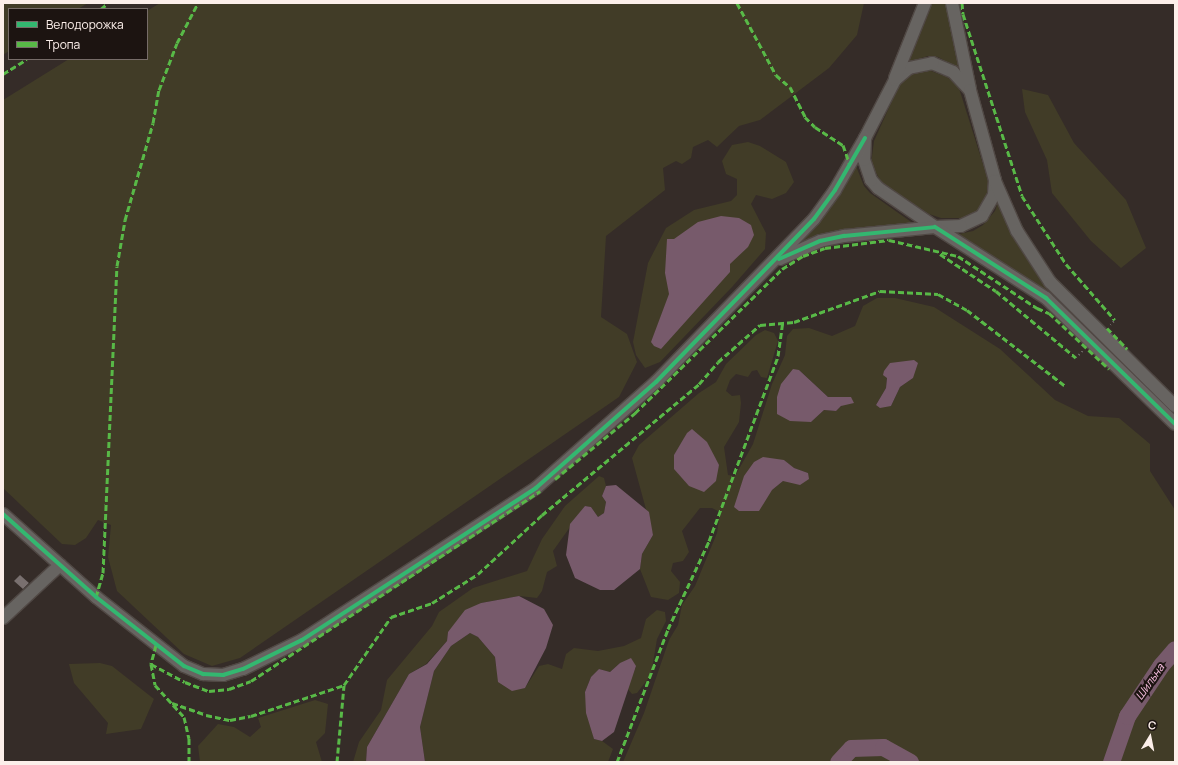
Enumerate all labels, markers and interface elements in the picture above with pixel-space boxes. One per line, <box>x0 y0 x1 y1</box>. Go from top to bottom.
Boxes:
legend <box>8 8 148 60</box>
text: Велодорожка <box>46 16 124 33</box>
text: Тропа <box>46 36 80 53</box>
water label: Шильна <box>1133 661 1167 703</box>
north arrow <box>1130 717 1170 757</box>
text: С <box>1147 717 1157 733</box>

